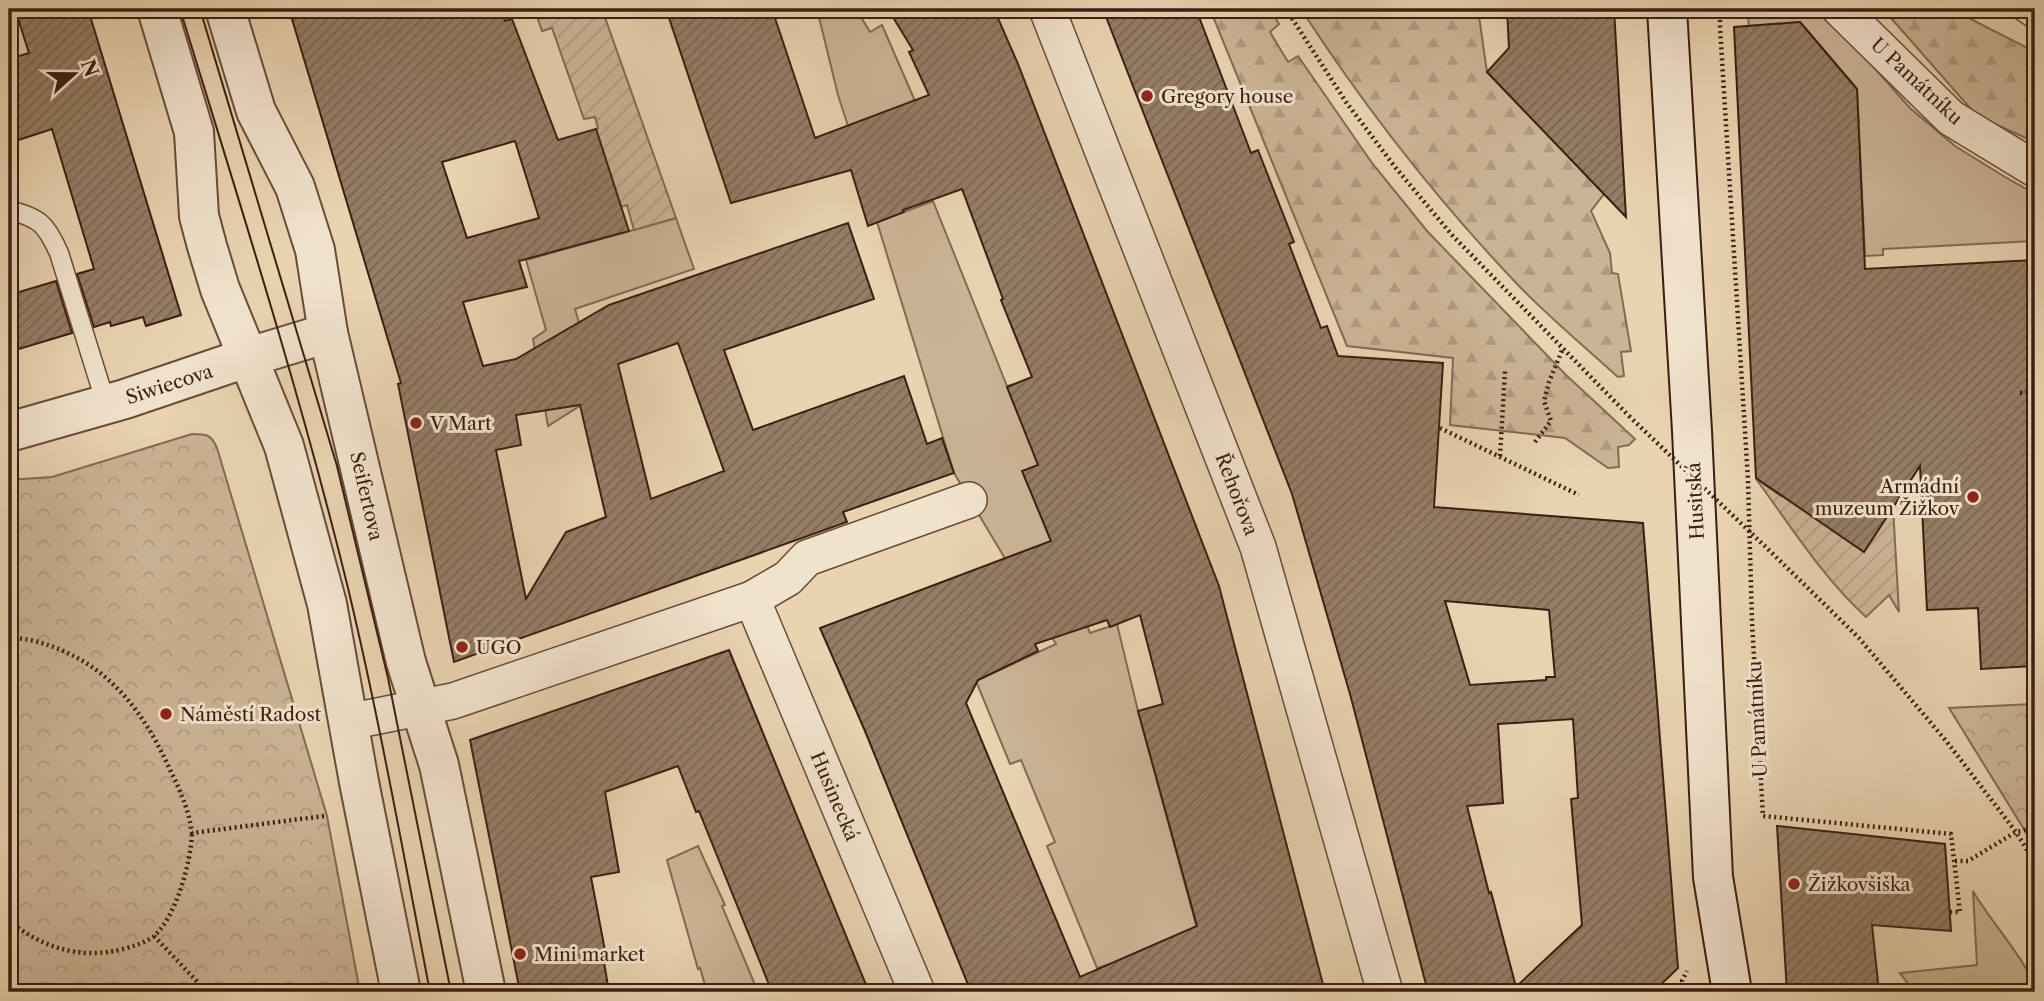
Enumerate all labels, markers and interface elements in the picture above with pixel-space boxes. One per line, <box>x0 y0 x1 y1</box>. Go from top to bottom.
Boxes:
street label: U Památníku <box>1866 33 1967 130</box>
north arrow <box>38 38 108 108</box>
text: N <box>76 56 103 80</box>
place label: Gregory house <box>1161 85 1294 108</box>
marker: Gregory house <box>1139 88 1155 104</box>
street label: Siwiecova <box>123 360 215 409</box>
place label: V Mart <box>429 412 492 435</box>
marker: V Mart <box>408 415 424 431</box>
street label: Seifertova <box>345 449 388 543</box>
street label: Řehořova <box>1210 449 1264 539</box>
street label: Husitská <box>1682 462 1709 540</box>
place label: Armádní muzeum Žižkov <box>1815 475 1960 520</box>
marker: Armádní muzeum Žižkov <box>1965 489 1981 505</box>
place label: UGO <box>476 636 522 659</box>
marker: UGO <box>454 639 470 655</box>
street label: U Památníku <box>1743 660 1772 778</box>
place label: Náměstí Radost <box>180 703 322 726</box>
marker: Náměstí Radost <box>158 706 174 722</box>
street label: Husinecká <box>805 748 864 844</box>
place label: Žižkovšiška <box>1808 872 1911 896</box>
marker: Žižkovšiška <box>1786 876 1802 892</box>
place label: Mini market <box>534 943 645 966</box>
marker: Mini market <box>512 946 528 962</box>

